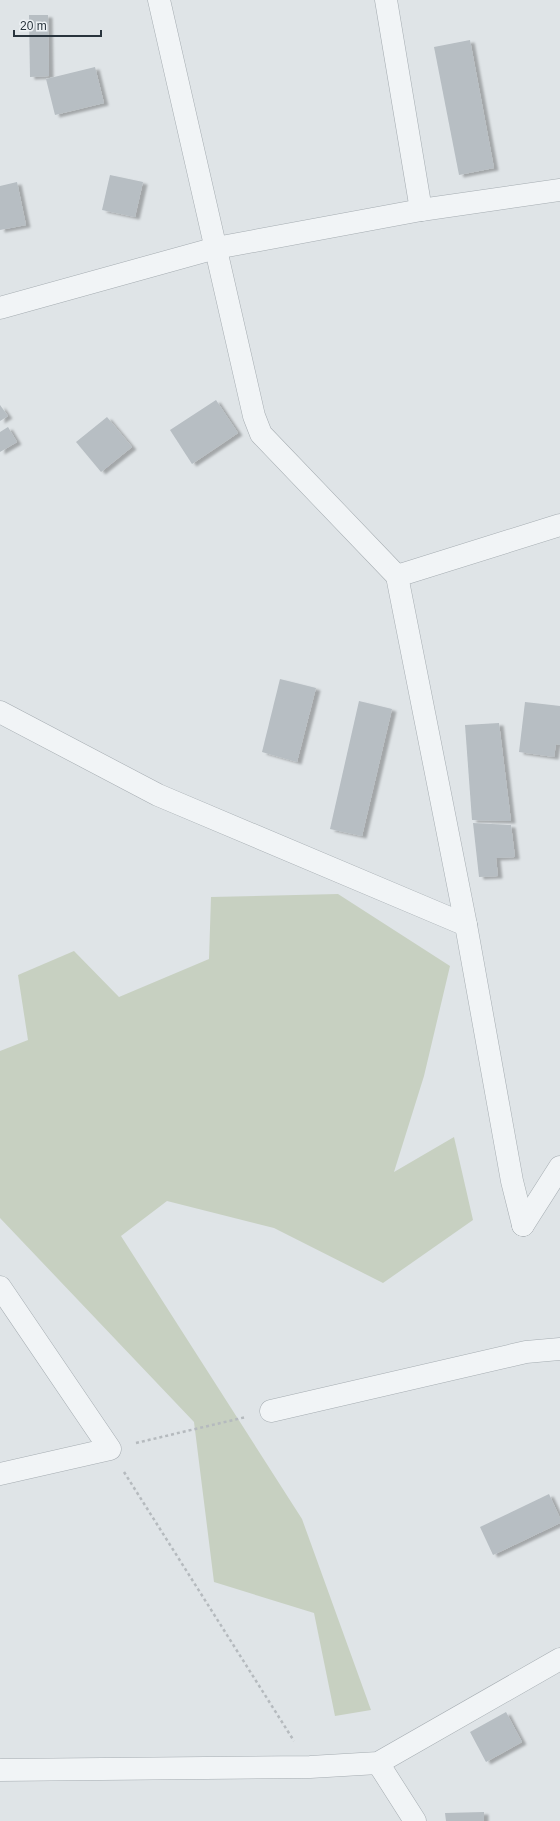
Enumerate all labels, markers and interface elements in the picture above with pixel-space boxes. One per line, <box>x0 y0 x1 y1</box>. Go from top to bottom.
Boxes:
scale bar <box>14 12 101 38</box>
text: 20 m <box>20 19 47 33</box>

